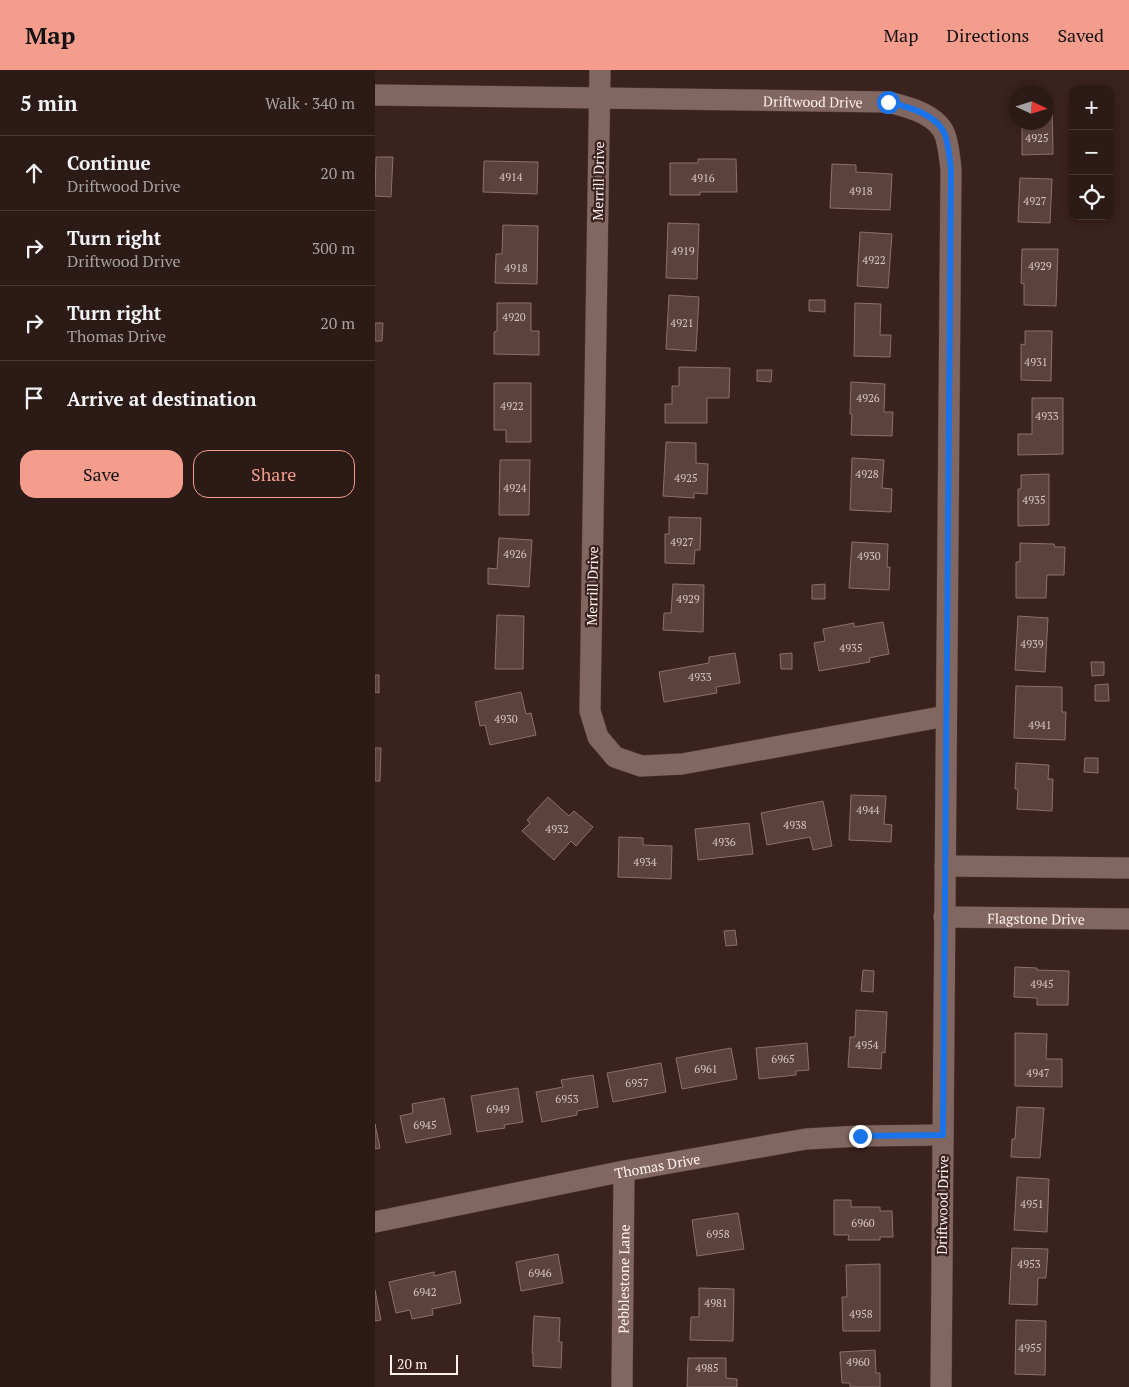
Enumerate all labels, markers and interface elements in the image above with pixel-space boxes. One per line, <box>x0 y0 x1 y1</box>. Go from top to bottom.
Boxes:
text: Map <box>25 19 75 51</box>
text: Map <box>883 23 918 47</box>
text: Directions <box>946 23 1029 47</box>
text: Saved <box>1057 23 1104 47</box>
north arrow <box>1009 85 1054 130</box>
map controls <box>1069 85 1114 220</box>
button: + <box>1069 85 1114 130</box>
text: 5 min <box>20 89 77 117</box>
street label: Driftwood Drive <box>763 91 863 111</box>
route start <box>877 91 900 114</box>
text: Walk · 340 m <box>265 92 355 114</box>
button: − <box>1069 130 1114 175</box>
house number: 4925 <box>1025 131 1049 145</box>
street label: Merrill Drive <box>588 141 608 221</box>
text: Continue <box>67 150 151 175</box>
icon: ahead <box>20 159 48 187</box>
text: 20 m <box>320 162 355 184</box>
house number: 4914 <box>499 170 523 184</box>
house number: 4916 <box>691 171 715 185</box>
text: Driftwood Drive <box>67 175 181 197</box>
button: locate <box>1069 175 1114 220</box>
house number: 4918 <box>849 184 873 198</box>
house number: 4927 <box>1023 194 1047 208</box>
text: Turn right <box>67 225 161 250</box>
icon: right <box>20 234 48 262</box>
text: 300 m <box>312 237 355 259</box>
house number: 4919 <box>671 244 695 258</box>
text: Driftwood Drive <box>67 250 181 272</box>
house number: 4922 <box>862 253 886 267</box>
house number: 4929 <box>1028 259 1052 273</box>
house number: 4918 <box>504 261 528 275</box>
text: Turn right <box>67 300 161 325</box>
icon: right <box>20 309 48 337</box>
house number: 4920 <box>502 310 526 324</box>
text: 20 m <box>320 312 355 334</box>
house number: 4921 <box>670 316 694 330</box>
text: Thomas Drive <box>67 325 166 347</box>
house number: 4931 <box>1024 355 1048 369</box>
icon: arrive <box>20 384 48 412</box>
text: Arrive at destination <box>67 386 256 411</box>
house number: 4926 <box>856 391 880 405</box>
house number: 4922 <box>500 399 524 413</box>
house number: 4933 <box>1035 409 1059 423</box>
button: Save <box>20 450 183 498</box>
button: Share <box>193 450 355 498</box>
house number: 4928 <box>855 467 879 481</box>
house number: 4925 <box>674 471 698 485</box>
house number: 4924 <box>503 481 527 495</box>
house number: 4935 <box>1022 493 1046 507</box>
house number: 4927 <box>670 535 694 549</box>
street label: Merrill Drive <box>582 546 602 626</box>
house number: 4926 <box>503 547 527 561</box>
house number: 4930 <box>857 549 881 563</box>
house number: 4929 <box>676 592 700 606</box>
house number: 4939 <box>1020 637 1044 651</box>
house number: 4935 <box>839 641 863 655</box>
house number: 4933 <box>688 670 712 684</box>
house number: 4930 <box>494 712 518 726</box>
house number: 4941 <box>1028 718 1052 732</box>
house number: 4944 <box>856 803 880 817</box>
house number: 4938 <box>783 818 807 832</box>
house number: 4932 <box>545 822 569 836</box>
house number: 4936 <box>712 835 736 849</box>
house number: 4934 <box>633 855 657 869</box>
street label: Flagstone Drive <box>987 908 1085 928</box>
house number: 4945 <box>1030 977 1054 991</box>
house number: 4954 <box>855 1038 879 1052</box>
house number: 6965 <box>771 1052 795 1066</box>
house number: 6961 <box>694 1062 718 1076</box>
house number: 4947 <box>1026 1066 1050 1080</box>
house number: 6957 <box>625 1076 649 1090</box>
house number: 6953 <box>555 1092 579 1106</box>
house number: 6949 <box>486 1102 510 1116</box>
house number: 6945 <box>413 1118 437 1132</box>
route end <box>849 1125 872 1148</box>
street label: Thomas Drive <box>613 1148 702 1182</box>
street label: Driftwood Drive <box>932 1155 952 1255</box>
house number: 4951 <box>1020 1197 1044 1211</box>
house number: 6960 <box>851 1216 875 1230</box>
street label: Pebblestone Lane <box>613 1224 633 1334</box>
house number: 6958 <box>706 1227 730 1241</box>
house number: 4953 <box>1017 1257 1041 1271</box>
house number: 6946 <box>528 1266 552 1280</box>
house number: 6942 <box>413 1285 437 1299</box>
house number: 4981 <box>704 1296 728 1310</box>
house number: 4958 <box>849 1307 873 1321</box>
house number: 4955 <box>1018 1341 1042 1355</box>
scale bar <box>390 1352 457 1375</box>
text: 20 m <box>397 1354 427 1373</box>
house number: 4960 <box>846 1355 870 1369</box>
house number: 4985 <box>695 1361 719 1375</box>

